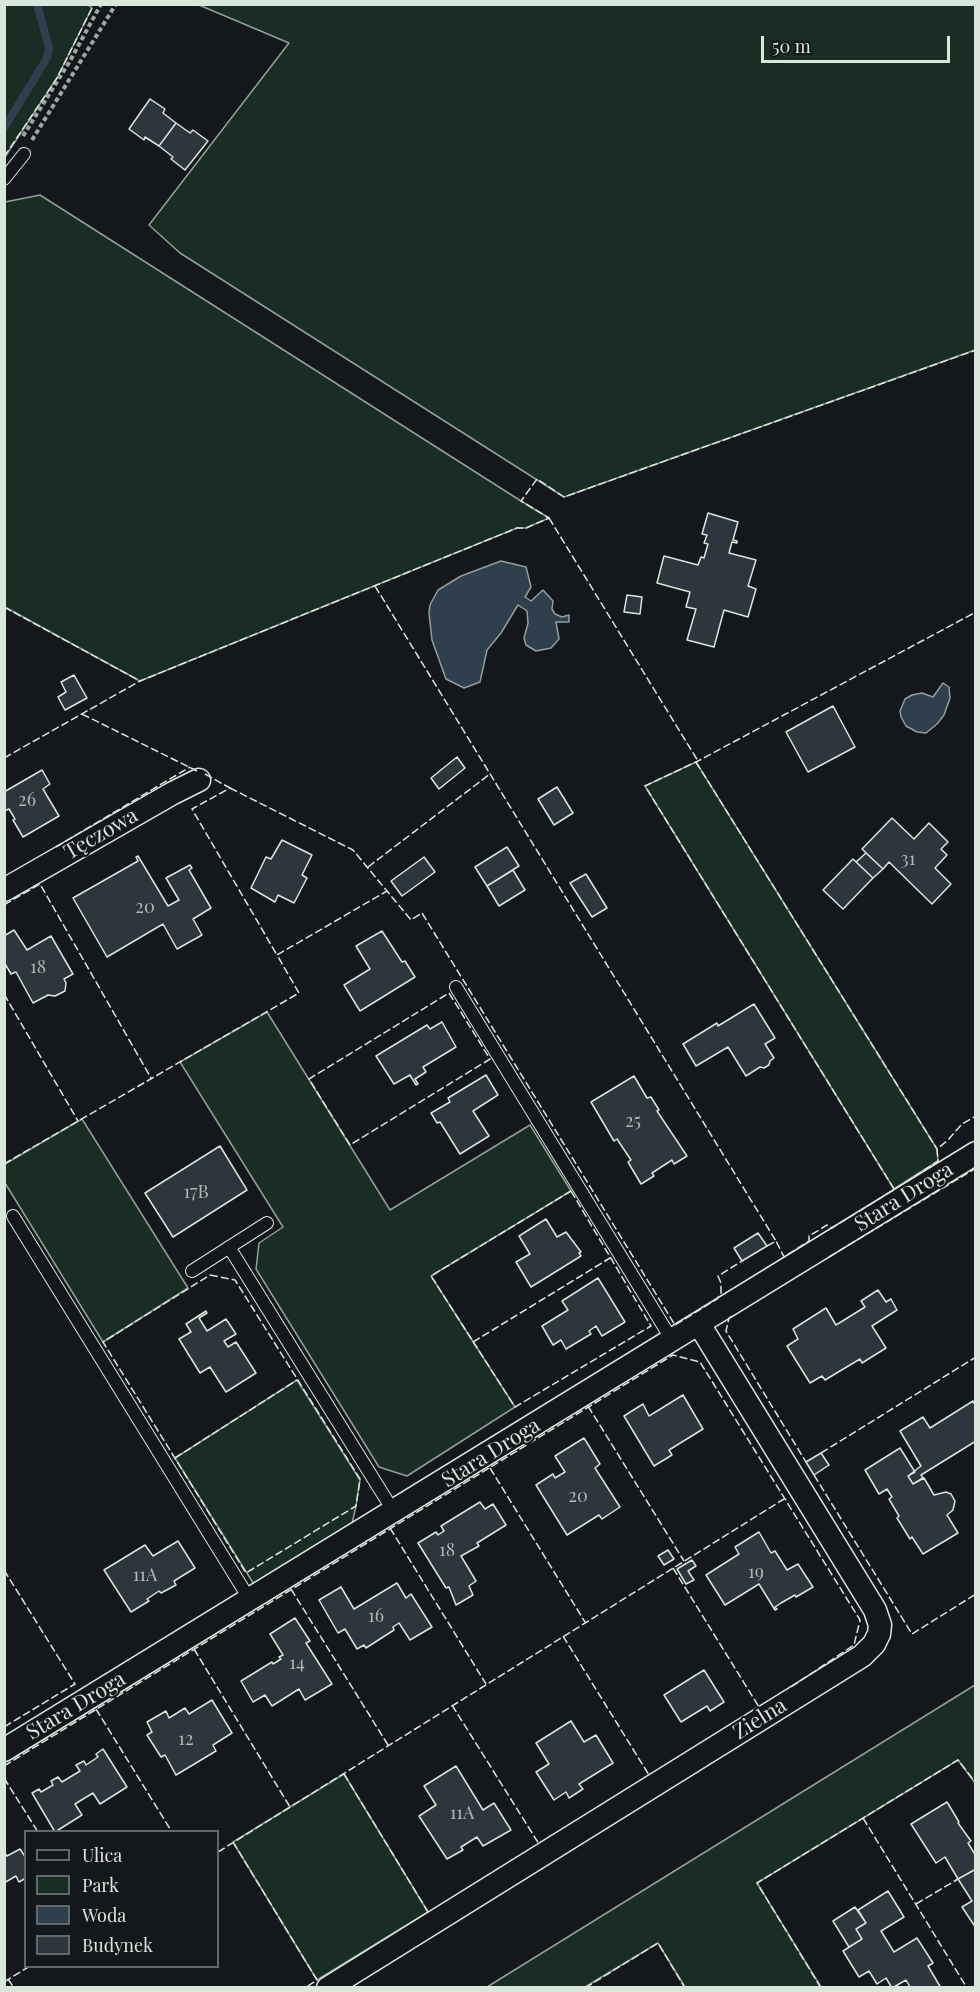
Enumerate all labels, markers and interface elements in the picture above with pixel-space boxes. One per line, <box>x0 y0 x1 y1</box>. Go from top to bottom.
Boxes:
scale bar <box>764 24 953 62</box>
text: 50 m <box>772 34 811 58</box>
house number: 26 <box>18 789 36 811</box>
street label: Tęczowa <box>60 803 142 865</box>
house number: 31 <box>901 848 915 870</box>
house number: 20 <box>135 896 155 918</box>
house number: 18 <box>30 956 46 978</box>
house number: 25 <box>625 1110 641 1132</box>
street label: Stara Droga <box>850 1157 958 1237</box>
house number: 17B <box>183 1181 209 1203</box>
street label: Stara Droga <box>437 1413 545 1493</box>
house number: 20 <box>568 1485 588 1507</box>
house number: 18 <box>439 1539 455 1561</box>
house number: 19 <box>748 1561 764 1583</box>
house number: 11A <box>133 1564 157 1586</box>
house number: 16 <box>368 1605 384 1627</box>
house number: 14 <box>289 1652 305 1674</box>
street label: Stara Droga <box>22 1667 130 1745</box>
street label: Zielna <box>729 1693 791 1745</box>
house number: 12 <box>178 1728 194 1750</box>
house number: 11A <box>450 1802 474 1824</box>
legend <box>24 1830 219 1968</box>
text: Ulica <box>82 1843 122 1867</box>
text: Park <box>82 1873 119 1897</box>
text: Woda <box>82 1903 126 1927</box>
text: Budynek <box>82 1933 153 1957</box>

